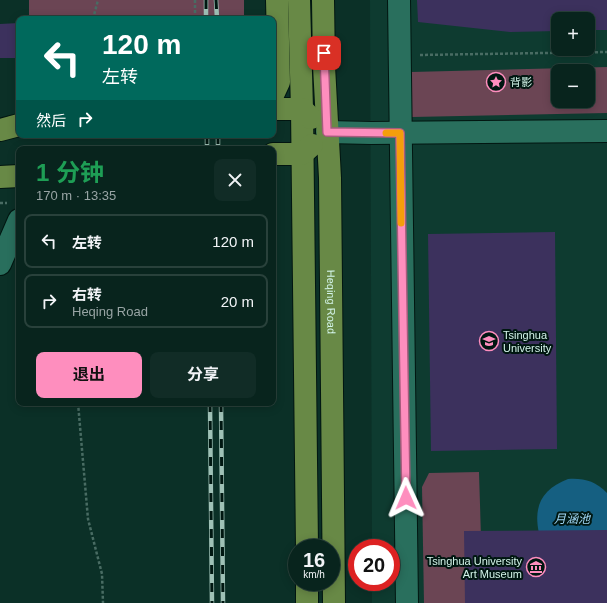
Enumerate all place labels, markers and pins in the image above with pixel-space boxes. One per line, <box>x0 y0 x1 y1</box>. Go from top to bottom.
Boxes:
pin <box>307 36 341 70</box>
place icon: 背影 <box>485 71 507 93</box>
place label: 背影 <box>510 76 532 88</box>
place label: Tsinghua University <box>503 329 552 354</box>
school or university icon: Tsinghua University <box>478 330 500 352</box>
place label: Tsinghua University Art Museum <box>427 555 522 580</box>
museum icon: Tsinghua University Art Museum <box>525 556 547 578</box>

